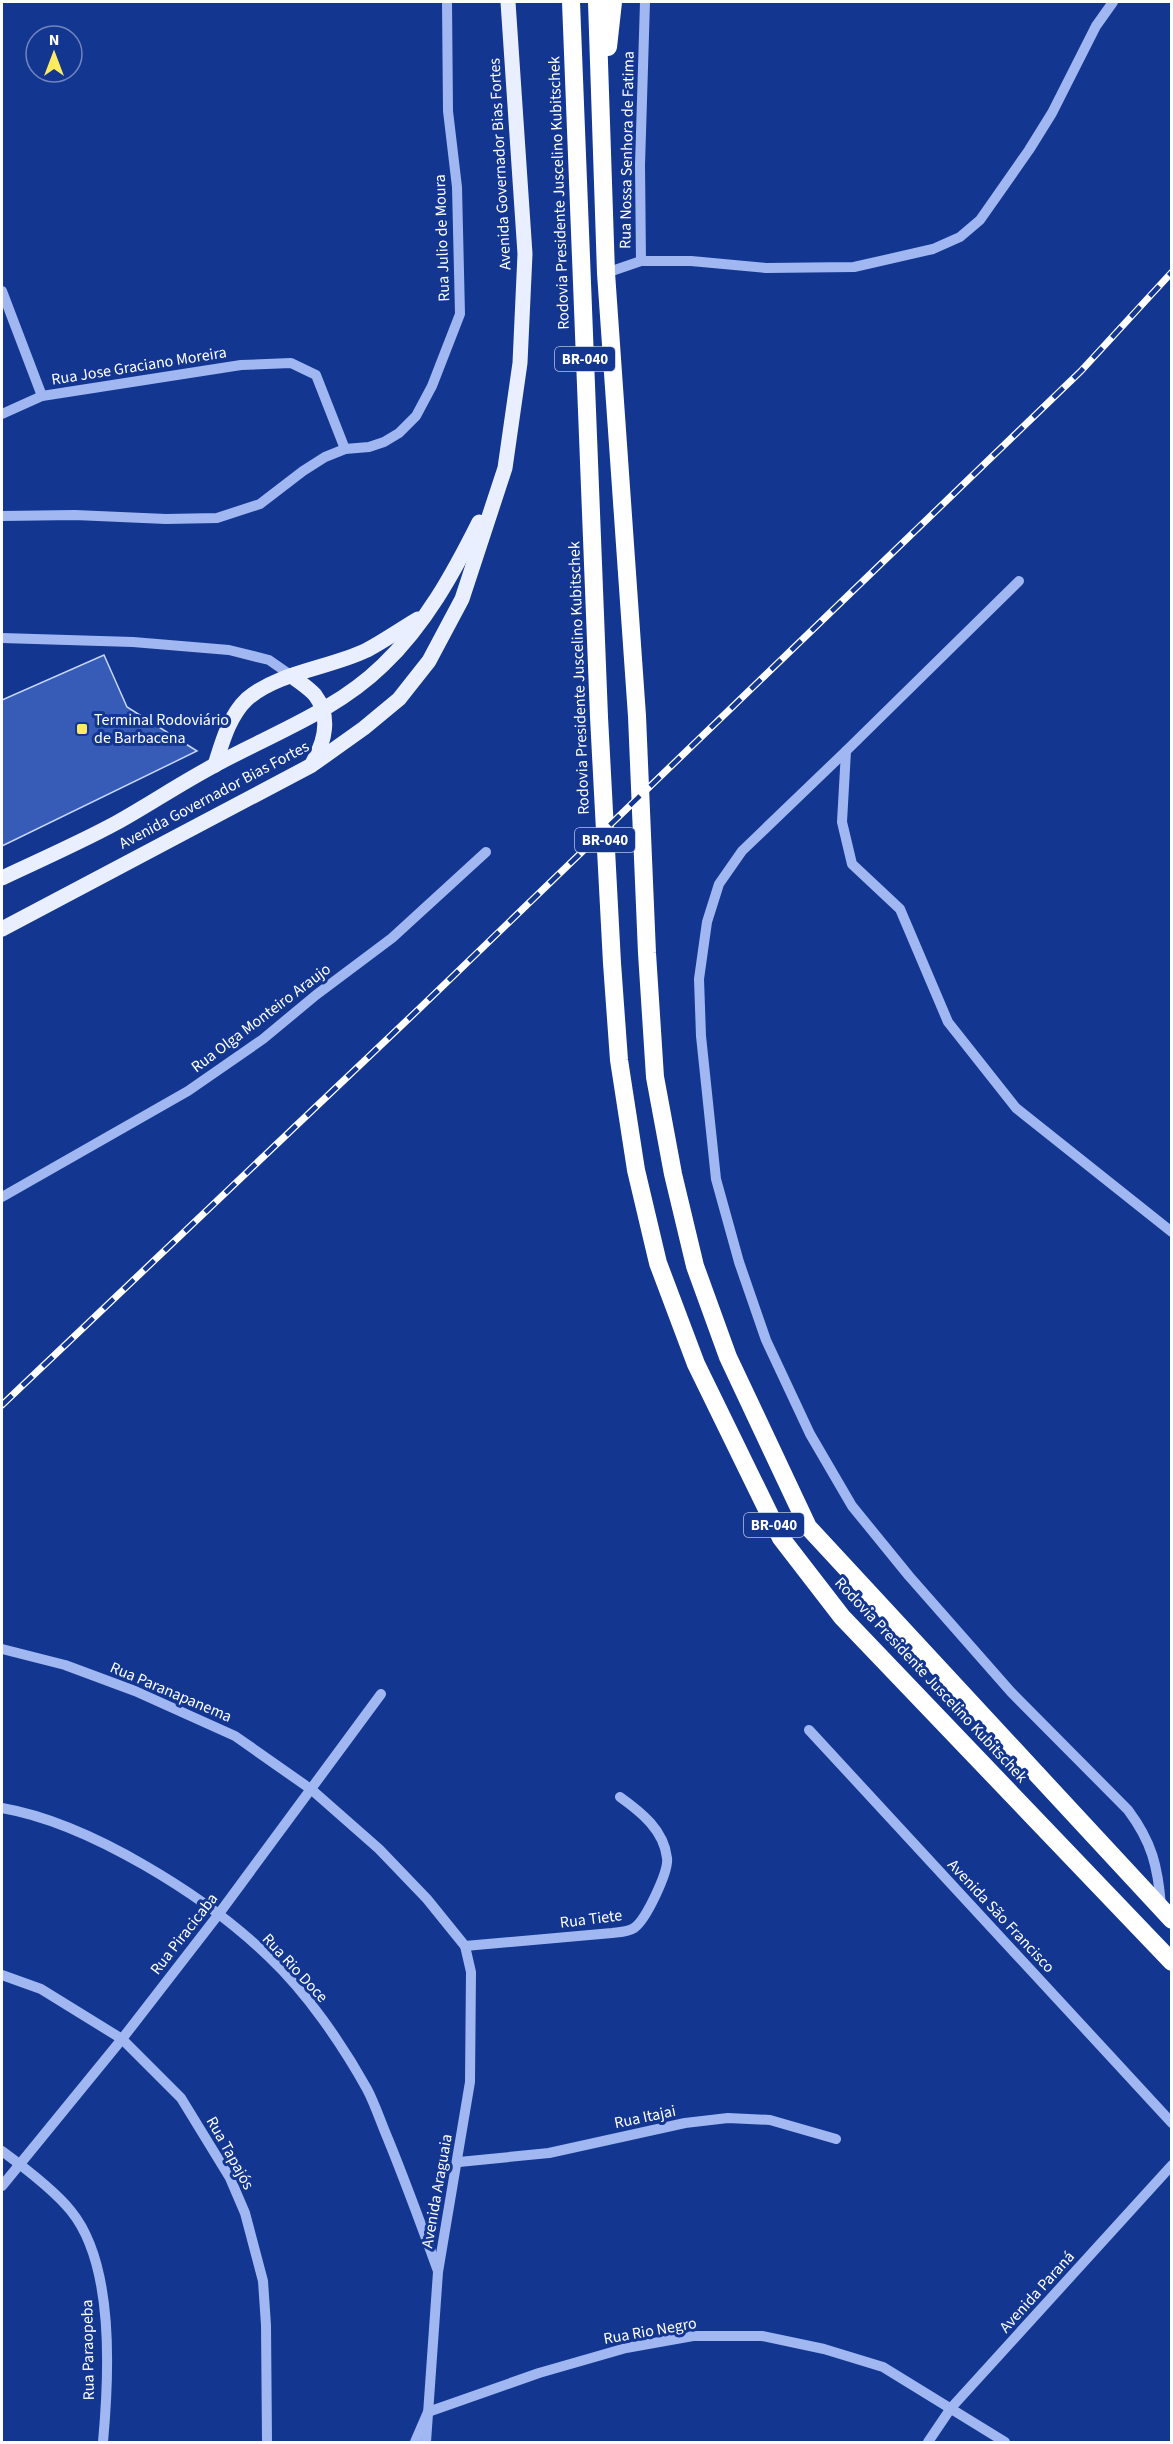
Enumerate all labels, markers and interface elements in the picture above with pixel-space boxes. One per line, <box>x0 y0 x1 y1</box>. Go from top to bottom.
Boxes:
north arrow <box>24 24 84 84</box>
text: N <box>49 29 59 51</box>
street label: Rua Nossa Senhora de Fatima <box>614 51 640 249</box>
street label: Rodovia Presidente Juscelino Kubitschek <box>543 56 575 330</box>
street label: Avenida Governador Bias Fortes <box>483 57 517 271</box>
street label: Rua Julio de Moura <box>429 174 455 302</box>
street label: Rua Jose Graciano Moreira <box>50 341 228 391</box>
road number: BR-040 <box>555 347 615 371</box>
street label: Rodovia Presidente Juscelino Kubitschek <box>563 541 595 815</box>
place label: Terminal Rodoviário de Barbacena <box>94 709 229 749</box>
marker: Terminal Rodoviário de Barbacena <box>75 722 89 736</box>
street label: Avenida Governador Bias Fortes <box>115 735 313 855</box>
road number: BR-040 <box>575 828 635 852</box>
street label: Rua Olga Monteiro Araujo <box>187 958 335 1078</box>
road number: BR-040 <box>744 1513 804 1537</box>
street label: Rodovia Presidente Juscelino Kubitschek <box>830 1572 1032 1788</box>
street label: Rua Paranapanema <box>107 1656 235 1728</box>
street label: Avenida São Francisco <box>942 1854 1060 1978</box>
street label: Rua Piracicaba <box>145 1888 223 1980</box>
street label: Rua Tiete <box>559 1904 623 1934</box>
street label: Rua Rio Doce <box>257 1929 333 2008</box>
street label: Rua Itajai <box>612 2100 678 2134</box>
street label: Rua Tapajós <box>201 2112 259 2194</box>
street label: Avenida Araguaia <box>416 2132 458 2250</box>
street label: Avenida Paraná <box>994 2246 1080 2338</box>
street label: Rua Paraopeba <box>76 2299 100 2401</box>
street label: Rua Rio Negro <box>602 2312 698 2350</box>

